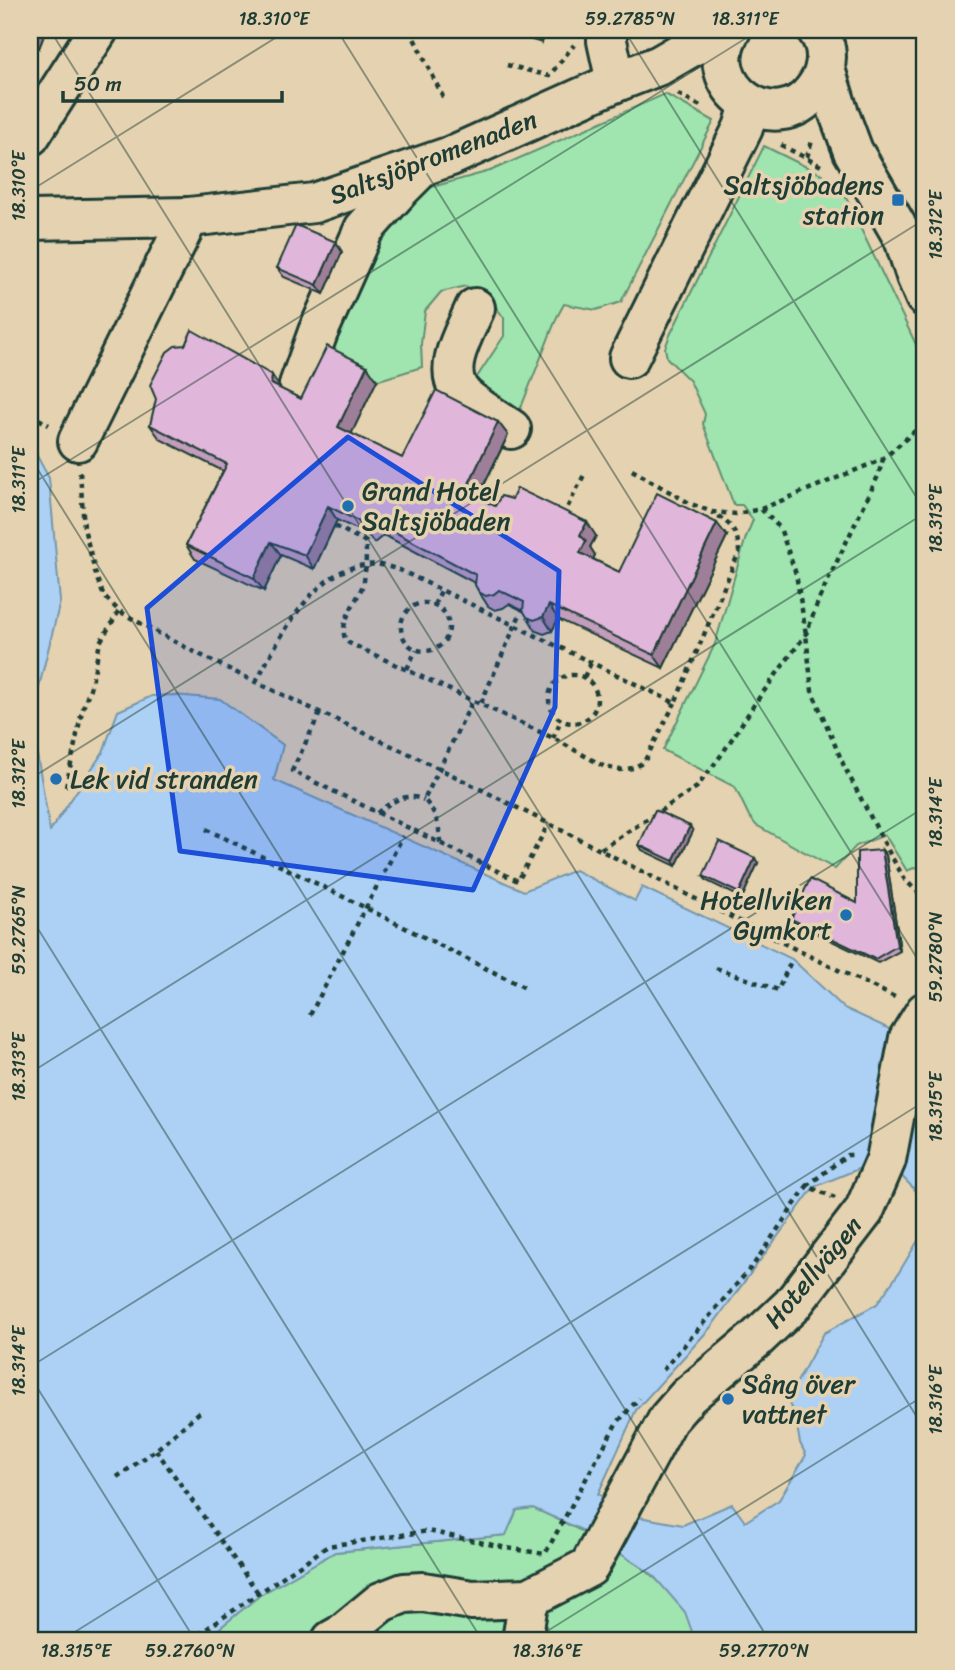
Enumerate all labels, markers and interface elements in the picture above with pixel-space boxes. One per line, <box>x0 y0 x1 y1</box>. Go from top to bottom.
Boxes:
text: 18.310°E <box>239 3 310 35</box>
text: 59.2785°N <box>585 3 676 35</box>
text: 18.311°E <box>711 3 780 35</box>
scale bar <box>63 60 282 104</box>
text: 50 m <box>74 65 122 103</box>
street label: Saltsjöpromenaden <box>322 96 544 218</box>
text: 18.310°E <box>3 150 35 221</box>
place label: Saltsjöbadens station <box>724 162 884 238</box>
text: 18.312°E <box>920 189 952 260</box>
marker: Saltsjöbadens station <box>890 192 906 208</box>
text: 18.311°E <box>3 445 35 514</box>
place label: Grand Hotel Saltsjöbaden <box>362 468 511 544</box>
text: 18.313°E <box>920 483 952 554</box>
marker: Grand Hotel Saltsjöbaden <box>340 498 356 514</box>
text: 18.312°E <box>3 738 35 809</box>
place label: Lek vid stranden <box>70 756 258 802</box>
marker: Lek vid stranden <box>48 771 64 787</box>
text: 18.314°E <box>920 777 952 848</box>
place label: Hotellviken Gymkort <box>700 877 832 953</box>
text: 59.2765°N <box>3 885 35 975</box>
marker: Hotellviken Gymkort <box>838 907 854 923</box>
text: 59.2780°N <box>920 911 952 1002</box>
text: 18.313°E <box>3 1031 35 1102</box>
text: 18.315°E <box>920 1071 952 1142</box>
street label: Hotellvägen <box>752 1205 874 1339</box>
text: 18.314°E <box>3 1325 35 1396</box>
place label: Sång över vattnet <box>742 1361 856 1437</box>
text: 18.316°E <box>920 1364 952 1435</box>
marker: Sång över vattnet <box>720 1391 736 1407</box>
text: 18.315°E <box>41 1635 112 1667</box>
text: 59.2760°N <box>145 1635 235 1667</box>
text: 18.316°E <box>512 1635 583 1667</box>
text: 59.2770°N <box>719 1635 810 1667</box>

